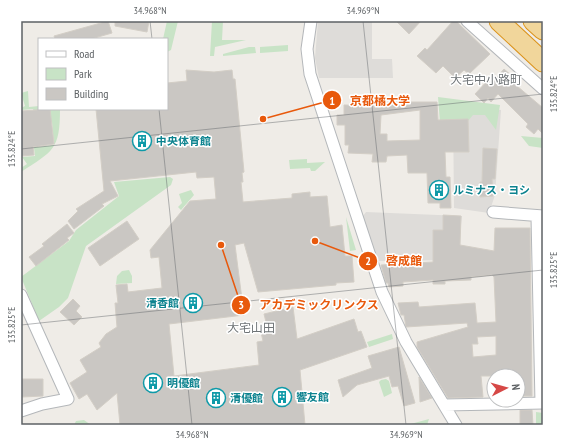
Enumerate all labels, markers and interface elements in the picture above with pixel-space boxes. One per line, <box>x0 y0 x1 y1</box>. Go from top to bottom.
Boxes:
text: 34.968°N <box>133 4 167 17</box>
text: 34.969°N <box>346 4 380 17</box>
legend <box>38 38 168 110</box>
text: Road <box>74 46 94 61</box>
text: Park <box>74 66 92 81</box>
district label: 大宅中小路町 <box>450 72 522 87</box>
text: 135.824°E <box>547 76 560 112</box>
text: Building <box>74 86 109 101</box>
callout: 京都橘大学 <box>322 88 418 112</box>
text: 1 <box>329 93 335 108</box>
text: 京都橘大学 <box>350 93 410 108</box>
building icon: 中央体育館 <box>131 130 153 152</box>
text: 135.824°E <box>5 131 18 167</box>
place label: 中央体育館 <box>156 134 211 148</box>
building icon: ルミナス・ヨシ <box>428 179 450 201</box>
place label: ルミナス・ヨシ <box>453 183 530 197</box>
callout: 啓成館 <box>358 249 430 273</box>
text: 135.825°E <box>547 252 560 288</box>
text: 2 <box>365 253 371 268</box>
text: 啓成館 <box>386 253 422 268</box>
building icon: 清香館 <box>182 292 204 314</box>
callout: アカデミックリンクス <box>231 293 387 317</box>
place label: 清香館 <box>146 296 179 310</box>
text: 3 <box>238 297 244 312</box>
text: アカデミックリンクス <box>259 297 379 312</box>
text: 135.825°E <box>5 307 18 343</box>
district label: 大宅山田 <box>227 320 275 335</box>
north arrow <box>486 368 526 408</box>
building icon: 明優館 <box>142 372 164 394</box>
place label: 明優館 <box>167 376 200 390</box>
text: N <box>509 383 523 391</box>
building icon: 響友館 <box>271 386 293 408</box>
building icon: 清優館 <box>205 387 227 409</box>
place label: 響友館 <box>296 390 329 404</box>
place label: 清優館 <box>230 391 263 405</box>
text: 34.968°N <box>175 428 209 441</box>
text: 34.969°N <box>389 428 423 441</box>

